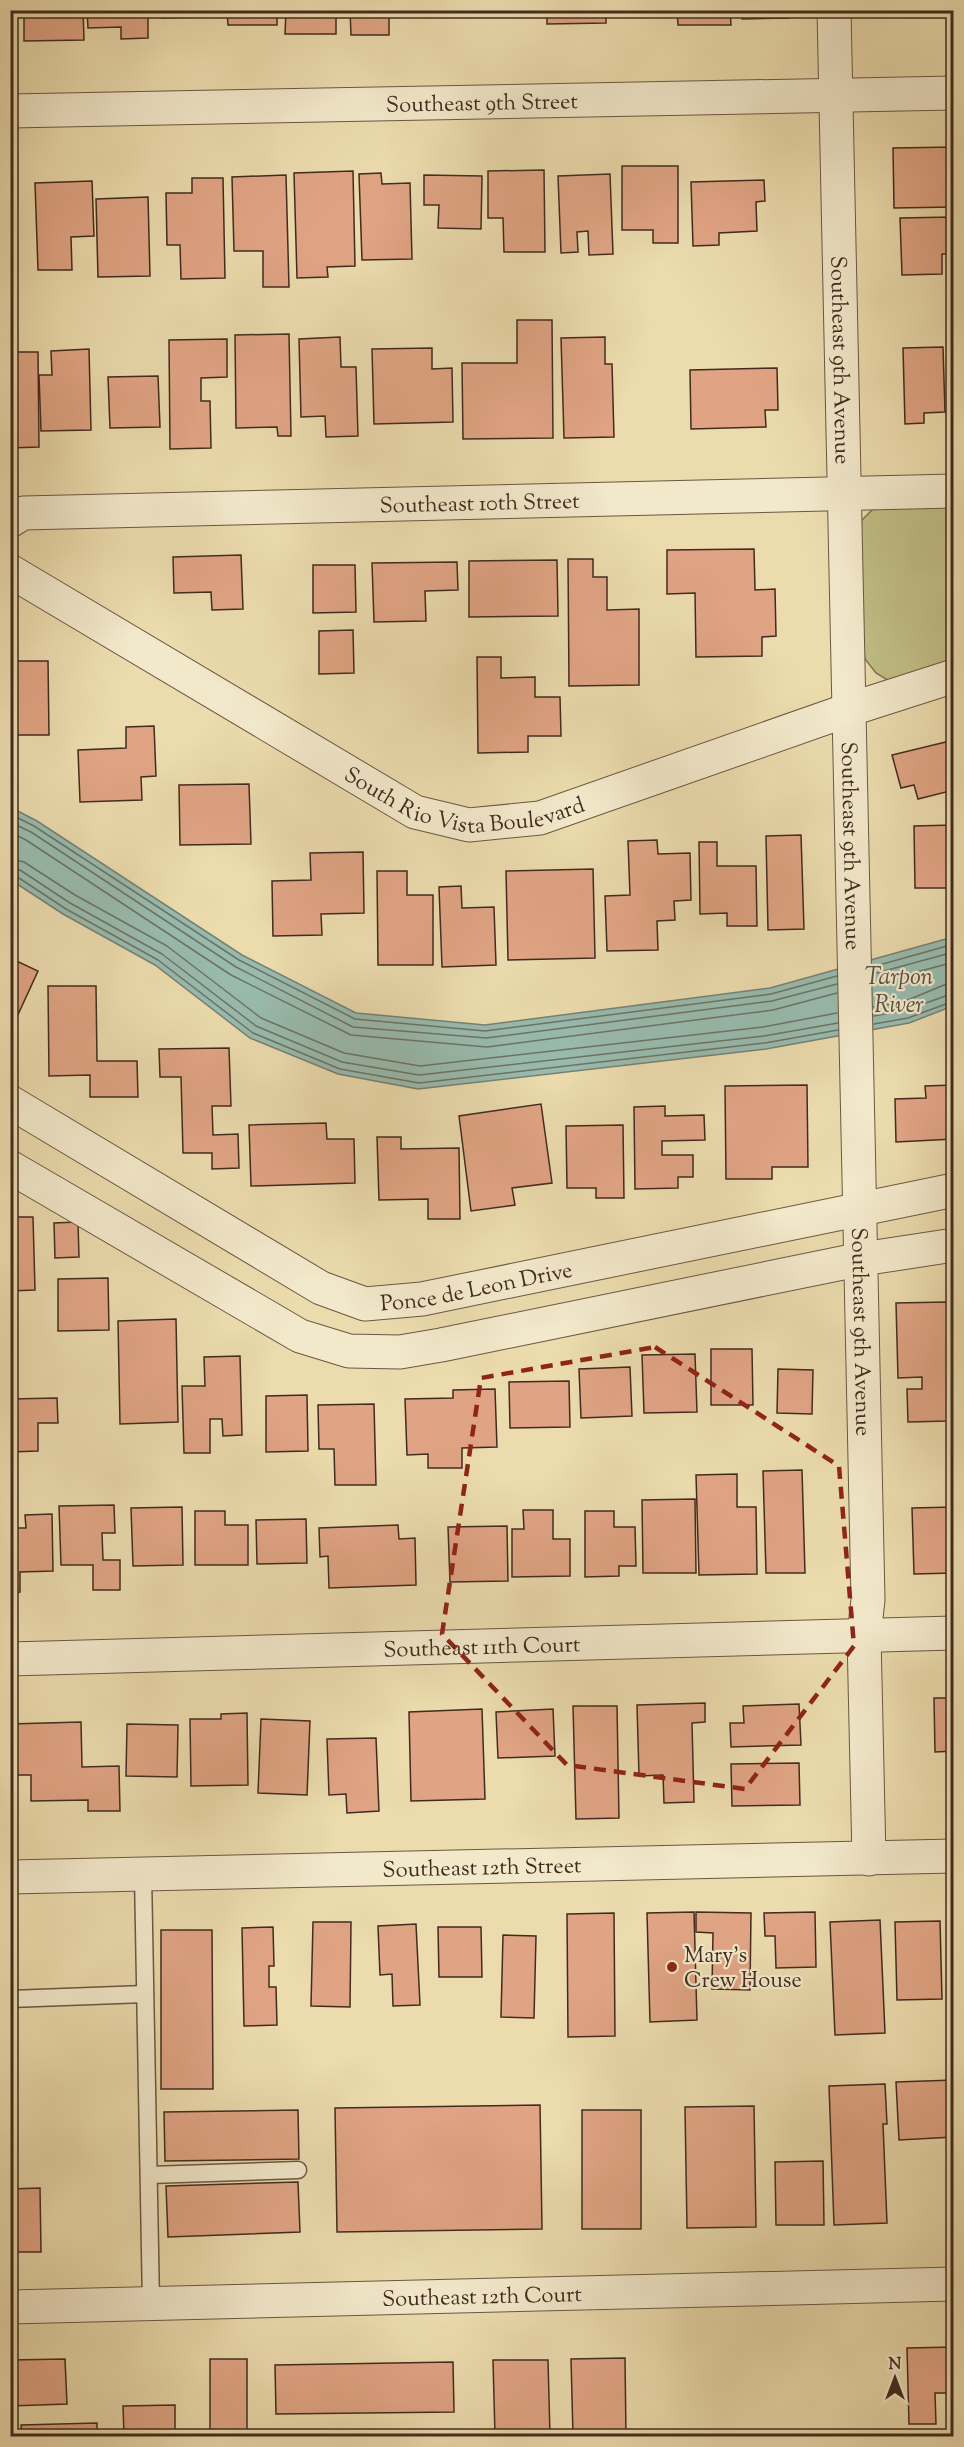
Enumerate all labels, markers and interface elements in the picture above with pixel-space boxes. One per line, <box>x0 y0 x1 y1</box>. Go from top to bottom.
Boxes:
street label: Southeast 9th Street <box>386 87 579 123</box>
street label: Southeast 9th Avenue <box>820 255 857 465</box>
street label: Southeast 10th Street <box>379 487 581 524</box>
street label: Southeast 9th Avenue <box>831 741 867 951</box>
street label: South Rio Vista Boulevard <box>337 760 590 844</box>
water label: Tarpon River <box>865 961 934 1023</box>
street label: Southeast 9th Avenue <box>841 1227 877 1436</box>
street label: Ponce de Leon Drive <box>379 1256 576 1322</box>
street label: Southeast 11th Court <box>383 1630 581 1668</box>
street label: Southeast 12th Street <box>382 1851 582 1888</box>
place label: Mary's Crew House <box>684 1941 802 1998</box>
marker: Mary's Crew House <box>665 1960 679 1974</box>
street label: Southeast 12th Court <box>382 2280 583 2317</box>
north arrow <box>865 2348 925 2408</box>
text: N <box>889 2354 902 2377</box>

